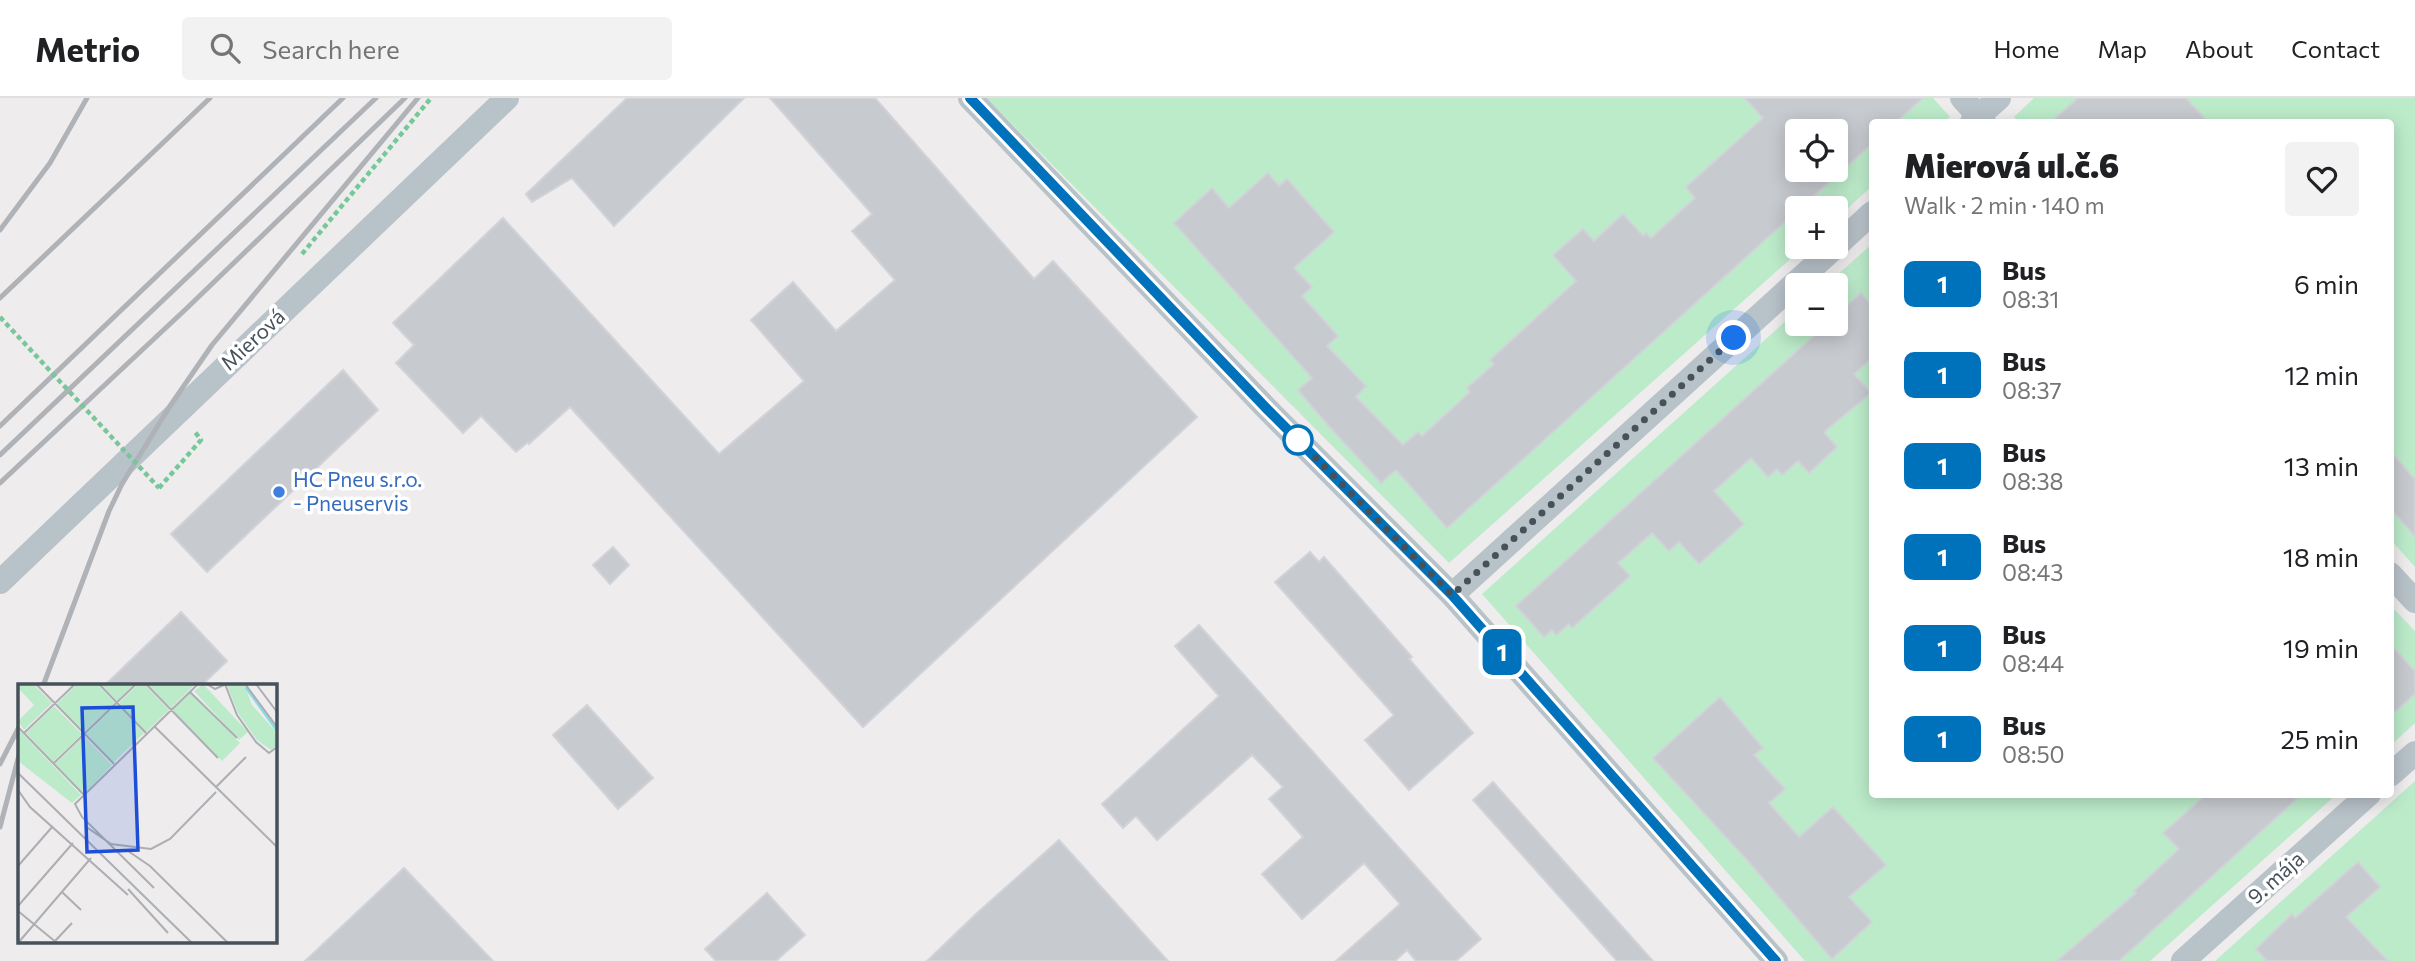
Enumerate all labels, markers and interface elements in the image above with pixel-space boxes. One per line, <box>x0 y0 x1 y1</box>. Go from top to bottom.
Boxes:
search box <box>182 17 672 80</box>
text: Metrio <box>35 28 140 69</box>
icon: search <box>206 29 244 67</box>
text: Search here <box>262 33 400 64</box>
text: Home <box>1994 34 2060 63</box>
text: Map <box>2098 34 2147 63</box>
text: About <box>2185 34 2253 63</box>
text: Contact <box>2291 34 2380 63</box>
map controls <box>1785 119 1848 336</box>
button: locate <box>1785 119 1848 182</box>
button: heart <box>2285 142 2359 216</box>
text: Mierová ul.č.6 <box>1904 144 2119 185</box>
text: Walk · 2 min · 140 m <box>1904 191 2104 219</box>
button: + <box>1785 196 1848 259</box>
text: Bus <box>2002 254 2046 285</box>
text: 6 min <box>2294 268 2359 299</box>
text: 1 <box>1937 269 1948 298</box>
button: − <box>1785 273 1848 336</box>
text: 08:31 <box>2002 285 2059 313</box>
street label: Mierová <box>215 303 289 375</box>
your location <box>1716 320 1751 355</box>
text: Bus <box>2002 345 2046 376</box>
text: 12 min <box>2284 359 2359 390</box>
text: 1 <box>1937 360 1948 389</box>
text: 08:37 <box>2002 376 2062 404</box>
unlabelled marker <box>1283 425 1313 455</box>
text: Bus <box>2002 436 2046 467</box>
text: 13 min <box>2284 450 2359 481</box>
text: 1 <box>1937 451 1948 480</box>
place label: HC Pneu s.r.o. - Pneuservis <box>293 466 422 515</box>
text: 08:38 <box>2002 467 2063 495</box>
marker: HC Pneu s.r.o. - Pneuservis <box>271 484 287 500</box>
text: Bus <box>2002 527 2046 558</box>
text: 18 min <box>2283 541 2359 572</box>
text: 1 <box>1937 542 1948 571</box>
text: 08:43 <box>2002 558 2063 586</box>
text: Bus <box>2002 618 2046 649</box>
line badge: 1 <box>1479 629 1525 675</box>
text: 19 min <box>2283 632 2359 663</box>
text: 1 <box>1937 633 1948 662</box>
text: 1 <box>1497 637 1507 666</box>
text: 08:44 <box>2002 649 2064 677</box>
inset map <box>18 684 276 944</box>
text: Bus <box>2002 709 2046 740</box>
text: 25 min <box>2280 723 2359 754</box>
text: 1 <box>1937 724 1948 753</box>
text: 08:50 <box>2002 740 2065 768</box>
street label: 9. mája <box>2242 845 2308 909</box>

